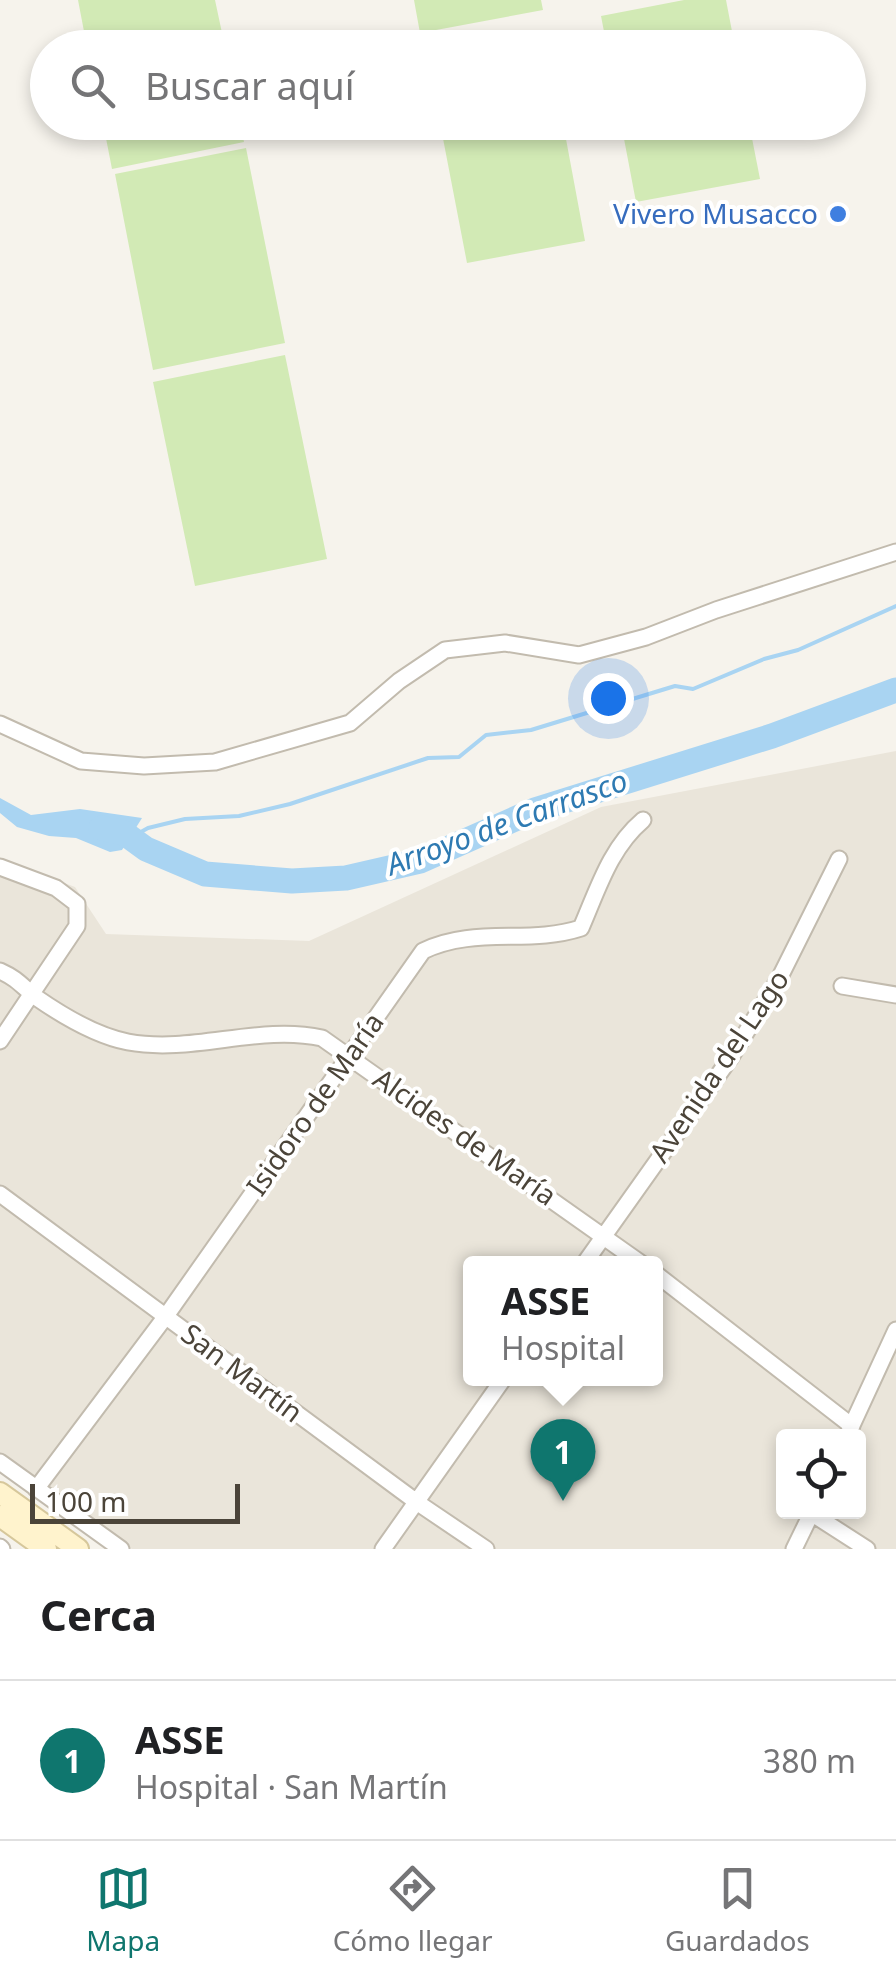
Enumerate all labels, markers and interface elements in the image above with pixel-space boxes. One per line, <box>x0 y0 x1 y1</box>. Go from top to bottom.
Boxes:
search box <box>30 30 866 140</box>
icon: search <box>65 58 120 113</box>
text: Buscar aquí <box>145 59 355 111</box>
place label: Vivero Musacco <box>613 194 818 232</box>
marker: Vivero Musacco <box>827 203 849 225</box>
your location <box>583 673 634 724</box>
water label: Arroyo de Carrasco <box>378 759 633 885</box>
street label: Avenida del Lago <box>640 962 797 1169</box>
street label: Isidoro de María <box>237 1004 392 1203</box>
street label: Alcides de María <box>366 1059 565 1214</box>
popup <box>463 1256 663 1386</box>
text: ASSE <box>501 1274 590 1326</box>
street label: San Martín <box>174 1314 311 1430</box>
text: Hospital <box>501 1326 625 1369</box>
pin: 1 <box>530 1418 596 1501</box>
map controls <box>776 1429 866 1519</box>
button: locate <box>776 1429 866 1519</box>
scale bar <box>30 1479 240 1524</box>
text: 100 m <box>45 1482 127 1520</box>
text: Cerca <box>40 1586 157 1643</box>
text: ASSE <box>135 1713 224 1765</box>
text: 1 <box>63 1739 82 1782</box>
text: 380 m <box>763 1739 856 1782</box>
text: Hospital · San Martín <box>135 1765 448 1808</box>
tab: Mapa <box>86 1861 160 1959</box>
tab: Cómo llegar <box>333 1861 492 1959</box>
tab: Guardados <box>665 1861 810 1959</box>

